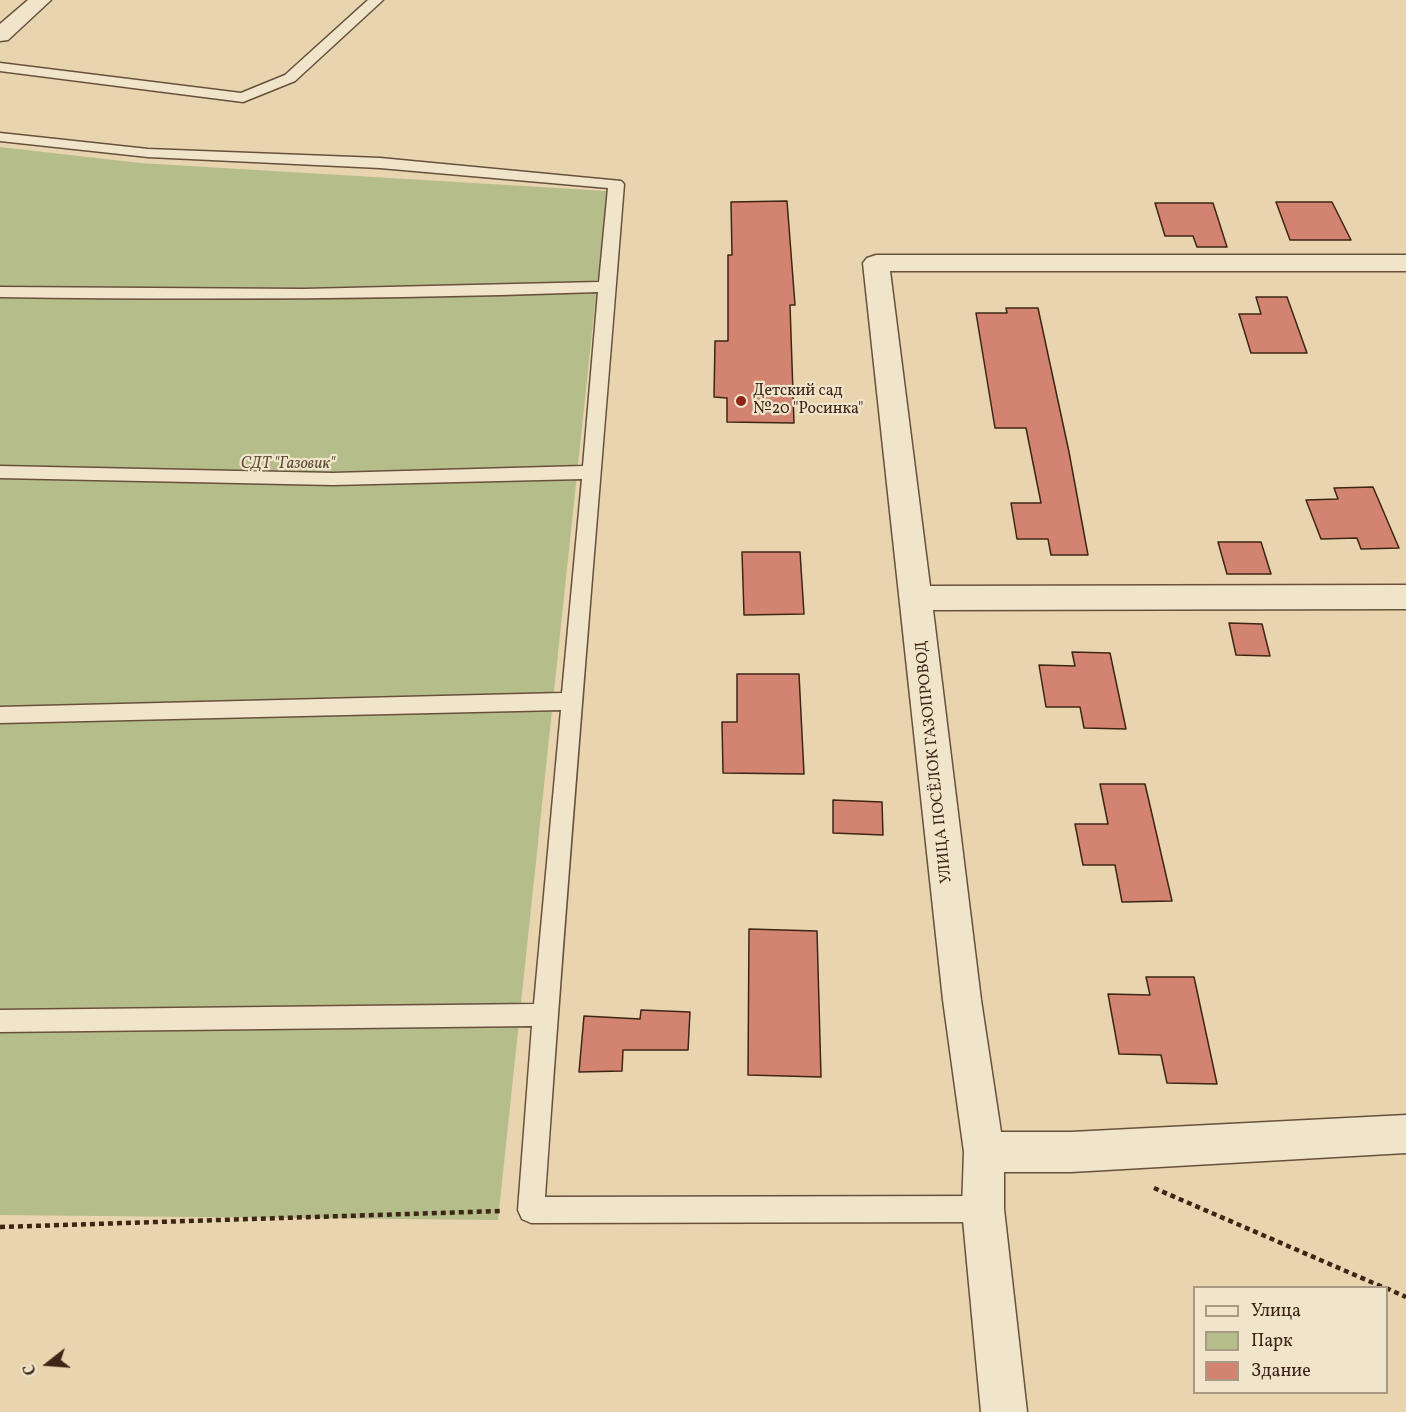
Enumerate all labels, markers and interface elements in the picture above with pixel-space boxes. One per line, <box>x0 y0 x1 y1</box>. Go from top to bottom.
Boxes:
place label: Детский сад №20 "Росинка" <box>753 382 863 420</box>
marker: Детский сад №20 "Росинка" <box>734 394 748 408</box>
park label: СДТ "Газовик" <box>241 455 335 475</box>
street label: УЛИЦА ПОСЁЛОК ГАЗОПРОВОД <box>913 640 957 884</box>
legend <box>1193 1286 1388 1394</box>
text: Улица <box>1251 1299 1301 1324</box>
text: Парк <box>1251 1329 1293 1354</box>
north arrow <box>18 1334 78 1394</box>
text: Здание <box>1251 1359 1311 1384</box>
text: С <box>19 1361 43 1377</box>

